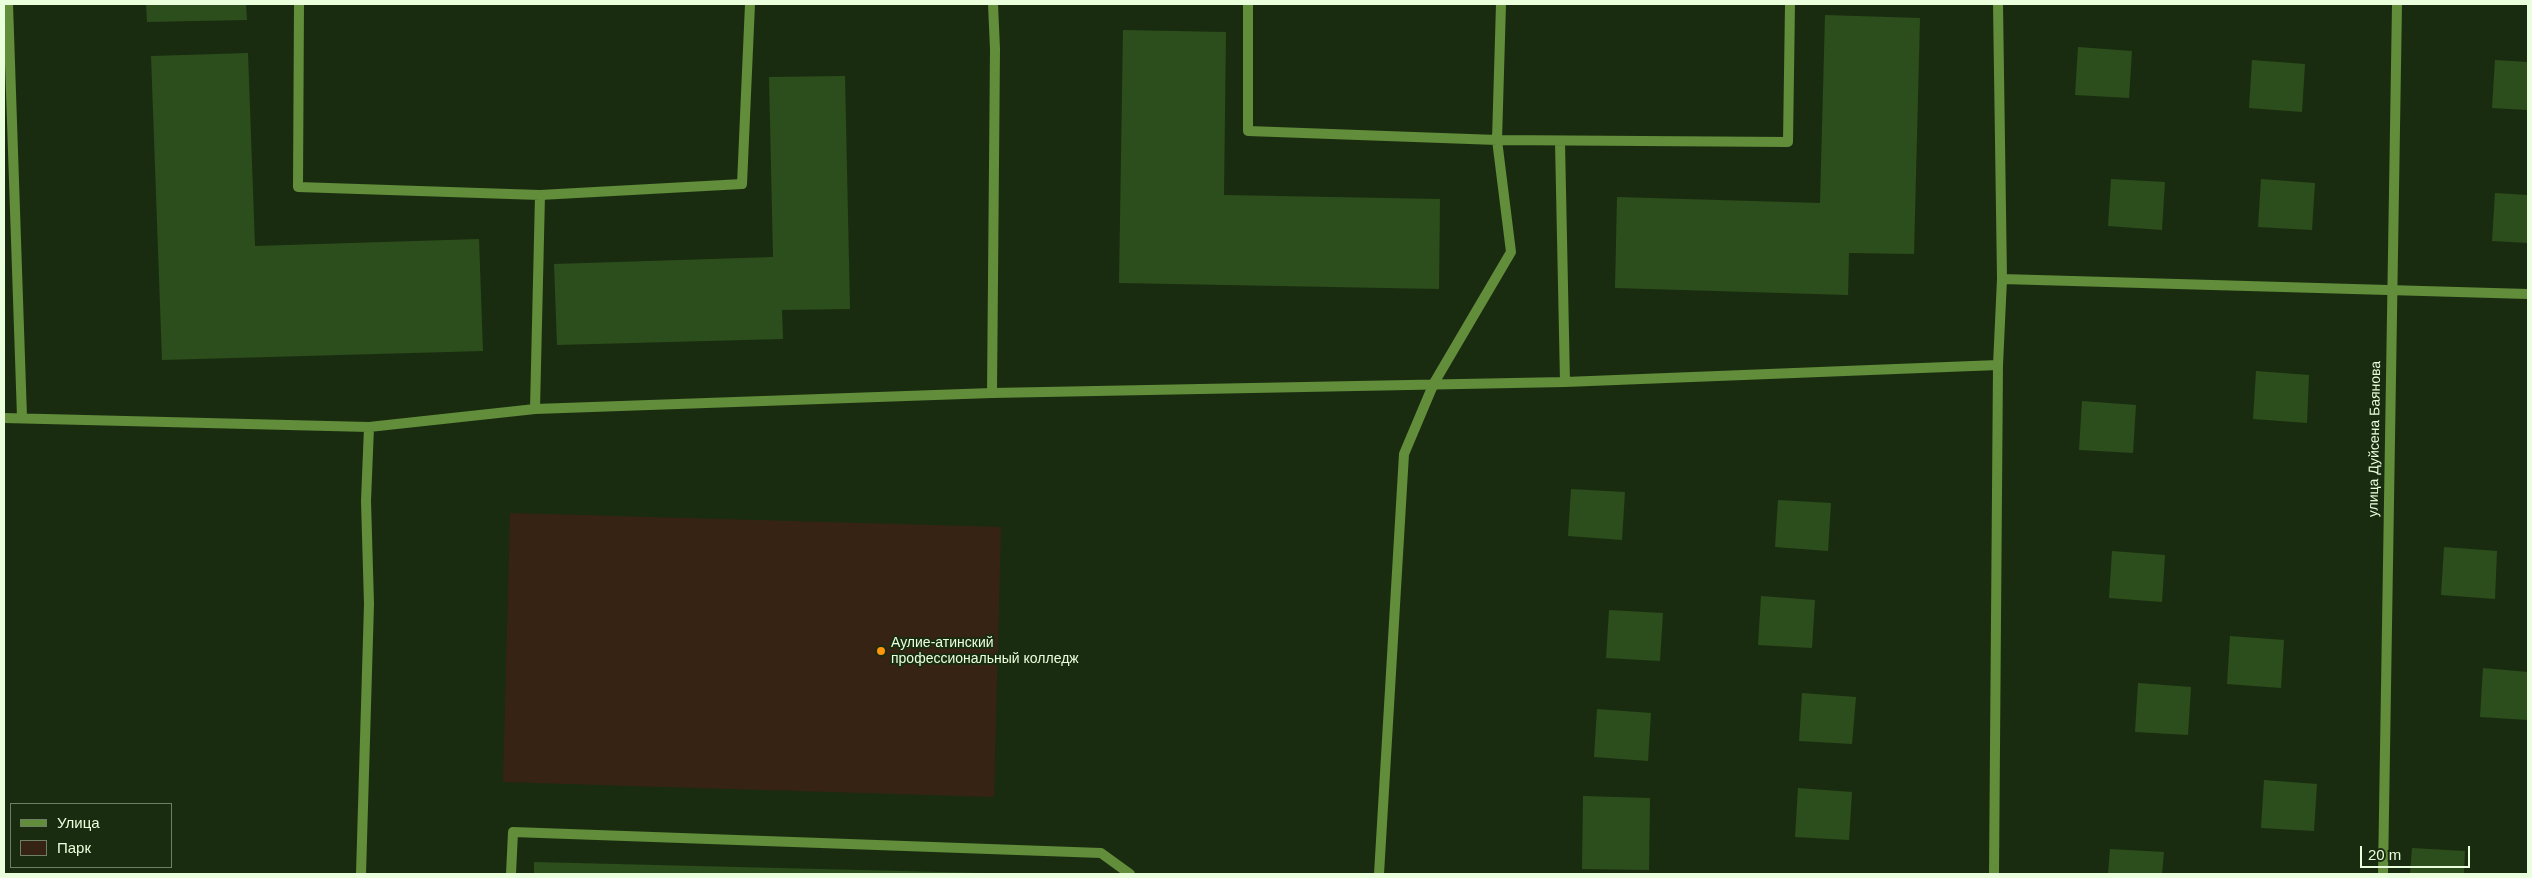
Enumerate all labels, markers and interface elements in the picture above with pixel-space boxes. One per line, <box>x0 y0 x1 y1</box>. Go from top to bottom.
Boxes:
street label: улица Дуйсена Баянова <box>2365 361 2385 517</box>
place label: Аулие-атинский профессиональный колледж <box>891 635 1079 668</box>
marker: Аулие-атинский профессиональный колледж <box>875 645 887 657</box>
legend <box>10 803 172 868</box>
text: Улица <box>57 814 100 831</box>
scale bar <box>2362 836 2472 868</box>
text: Парк <box>57 839 91 856</box>
text: 20 m <box>2368 846 2401 863</box>

